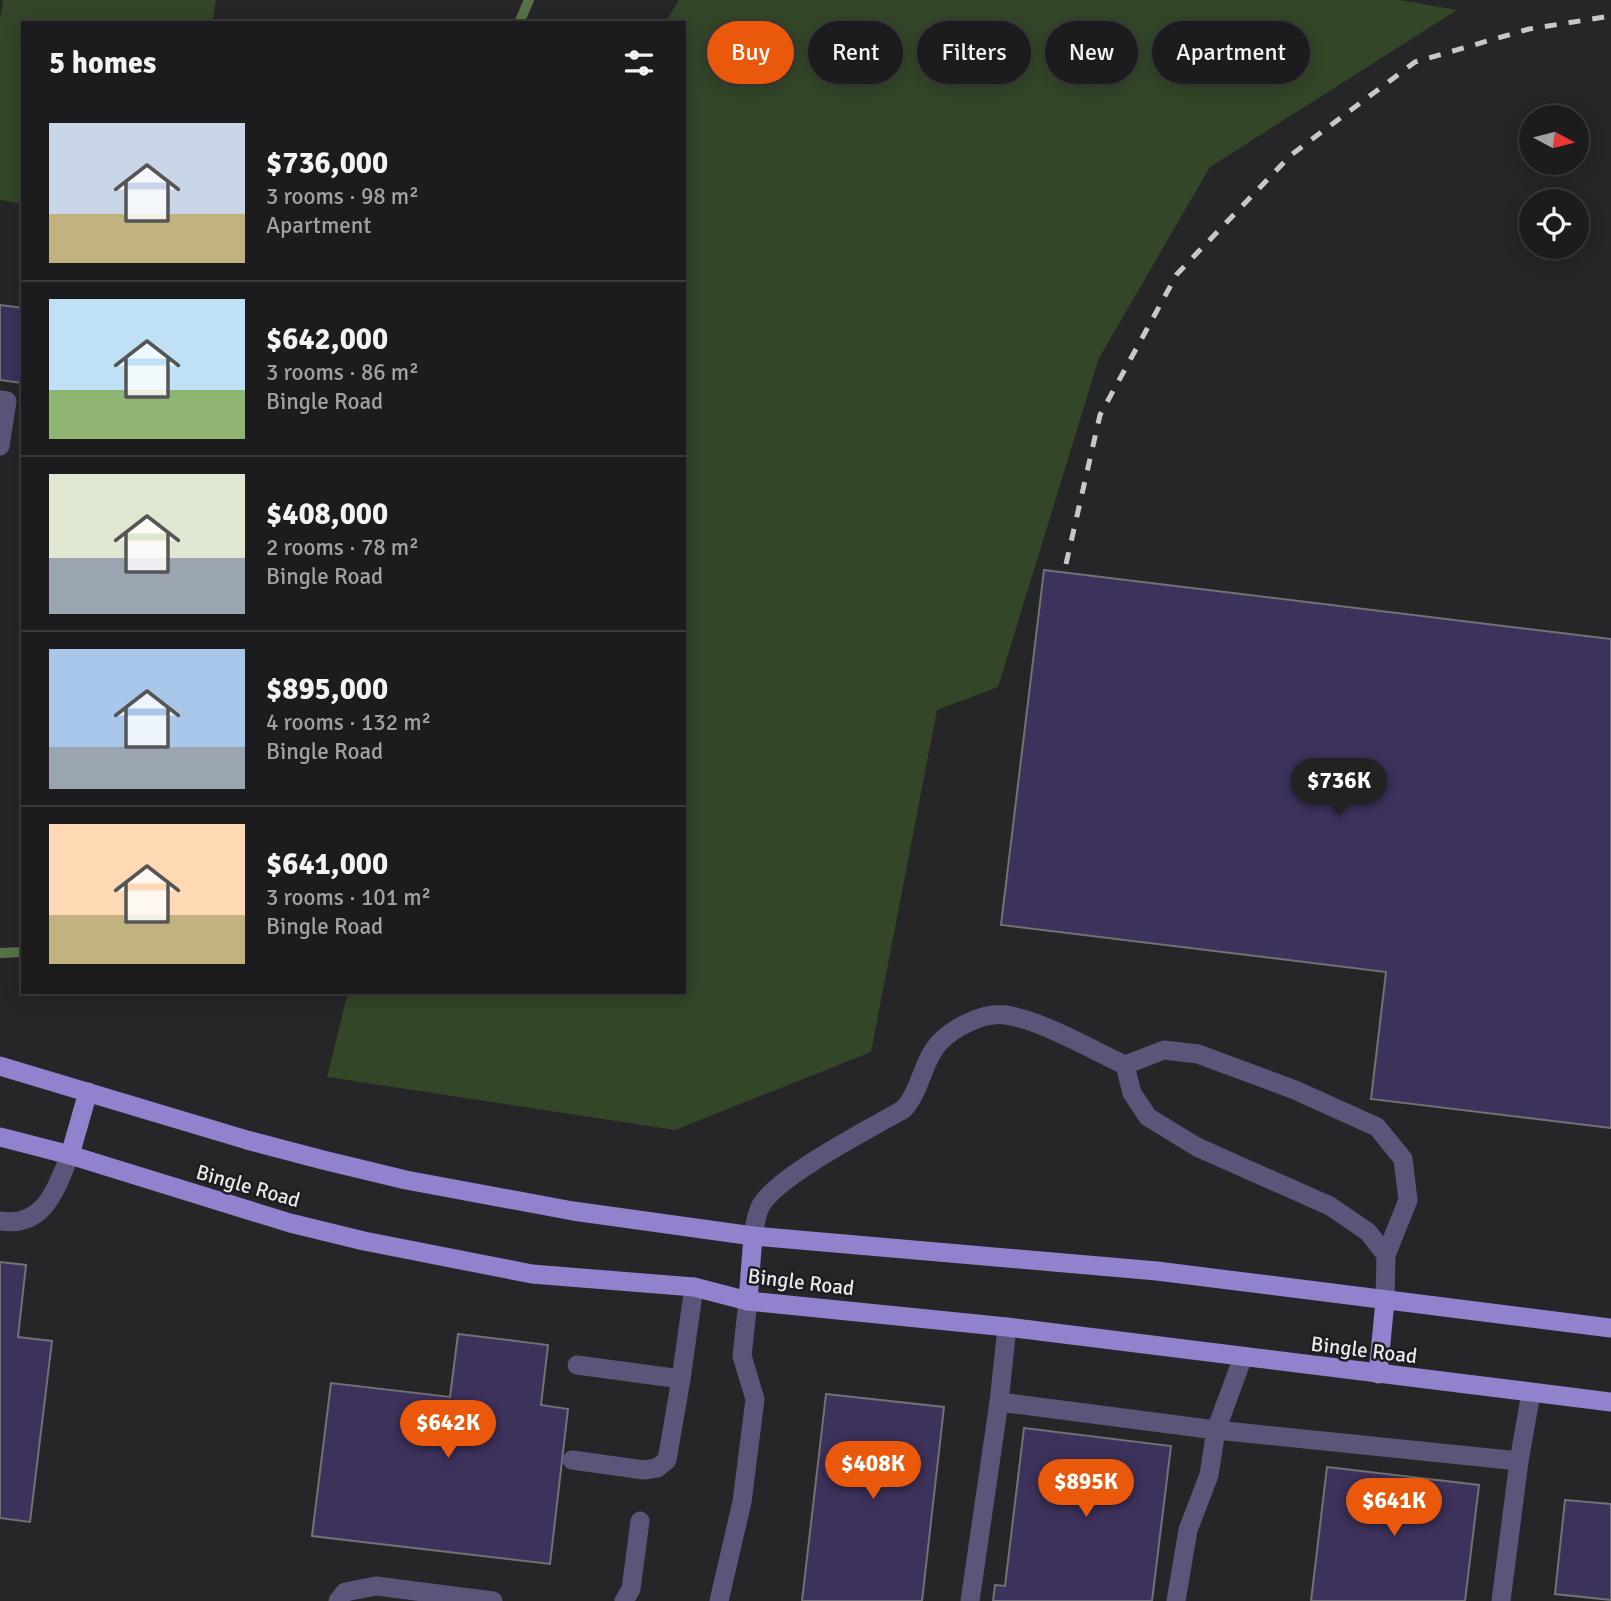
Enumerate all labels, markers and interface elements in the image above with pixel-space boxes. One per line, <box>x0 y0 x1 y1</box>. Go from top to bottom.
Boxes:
chip: Buy <box>707 21 794 84</box>
chip: Rent <box>808 21 903 84</box>
chip: Filters <box>917 21 1031 84</box>
chip: New <box>1045 21 1138 84</box>
chip: Apartment <box>1152 21 1310 84</box>
icon: filters <box>620 44 658 82</box>
text: 5 homes <box>49 45 156 82</box>
north arrow <box>1519 105 1589 175</box>
map controls <box>1519 105 1589 259</box>
text: $736,000 <box>266 145 388 182</box>
icon: home <box>105 151 189 235</box>
text: 3 rooms · 98 m² <box>266 182 419 211</box>
button: locate <box>1519 189 1589 259</box>
text: Apartment <box>266 211 371 240</box>
text: $642,000 <box>266 321 388 358</box>
icon: home <box>105 327 189 411</box>
text: 3 rooms · 86 m² <box>266 358 419 387</box>
text: Bingle Road <box>266 387 383 416</box>
text: $408,000 <box>266 496 388 533</box>
icon: home <box>105 502 189 586</box>
text: 2 rooms · 78 m² <box>266 533 419 562</box>
text: Bingle Road <box>266 562 383 591</box>
text: $895,000 <box>266 671 388 708</box>
icon: home <box>105 677 189 761</box>
text: 4 rooms · 132 m² <box>266 708 431 737</box>
text: Bingle Road <box>266 737 383 766</box>
pin: $736K <box>1290 758 1388 818</box>
text: $736K <box>1307 766 1371 795</box>
text: $641,000 <box>266 846 388 883</box>
icon: home <box>105 852 189 936</box>
text: 3 rooms · 101 m² <box>266 883 431 912</box>
text: Bingle Road <box>266 912 383 941</box>
street label: Bingle Road <box>193 1159 303 1213</box>
street label: Bingle Road <box>746 1263 856 1301</box>
street label: Bingle Road <box>1309 1331 1419 1369</box>
pin: $642K <box>399 1400 497 1460</box>
text: $642K <box>416 1408 480 1437</box>
pin: $408K <box>824 1442 922 1501</box>
text: $408K <box>841 1449 905 1478</box>
pin: $895K <box>1037 1460 1135 1519</box>
text: $895K <box>1054 1467 1118 1496</box>
pin: $641K <box>1345 1478 1443 1538</box>
text: $641K <box>1362 1486 1426 1515</box>

